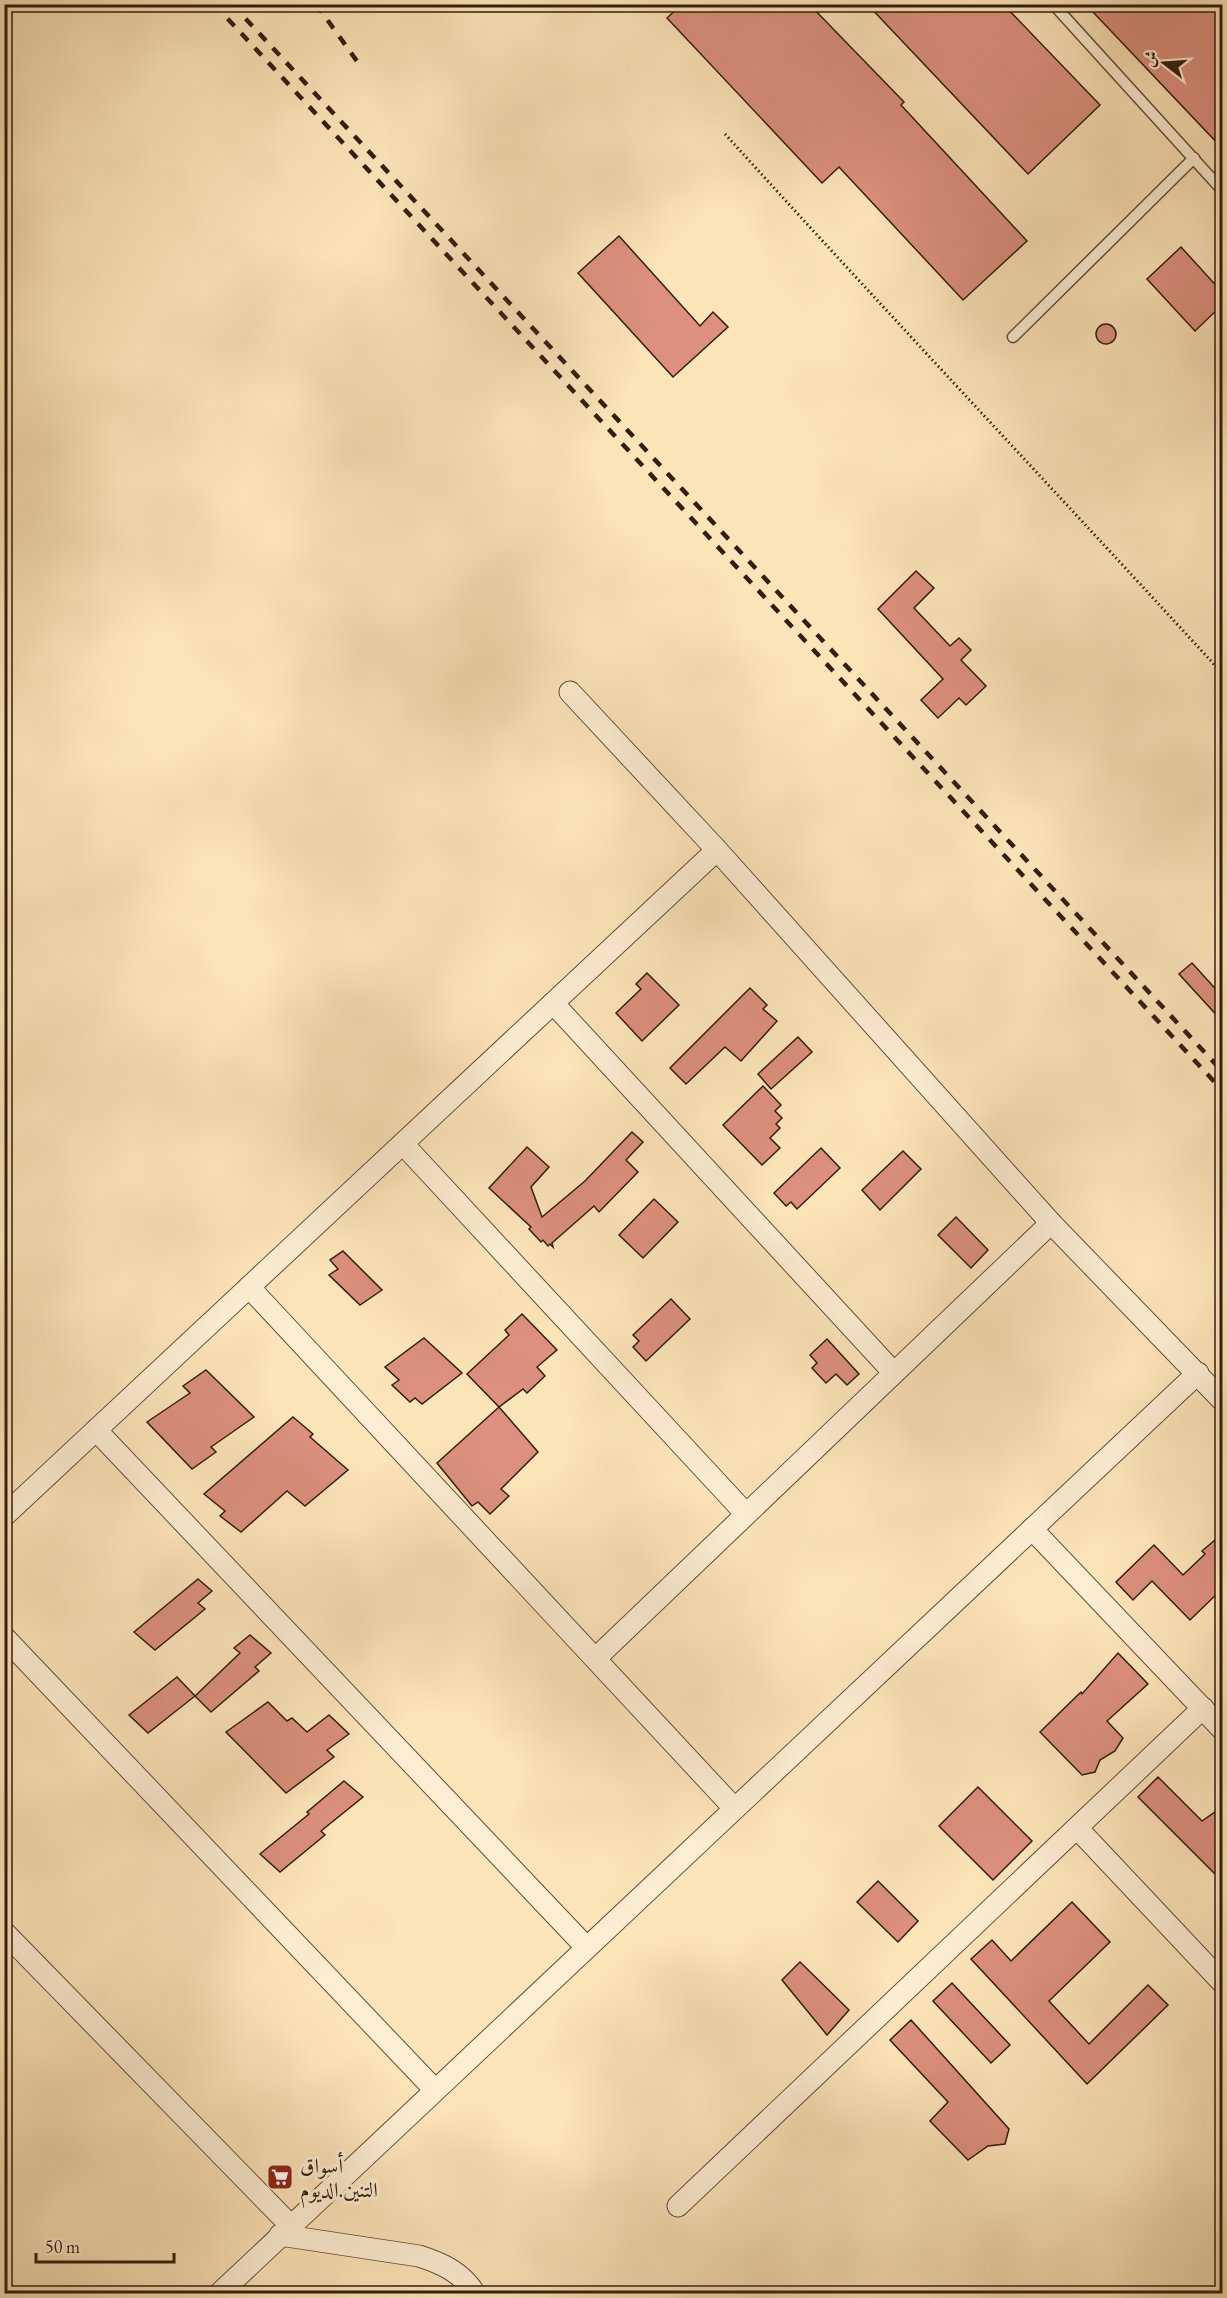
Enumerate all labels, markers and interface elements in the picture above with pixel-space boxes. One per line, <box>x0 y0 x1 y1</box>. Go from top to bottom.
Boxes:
north arrow <box>1134 33 1194 93</box>
text: ش <box>1138 48 1162 69</box>
place label: أسواق التنين.الديوم <box>300 2151 378 2208</box>
supermarket icon: أسواق التنين.الديوم <box>265 2162 295 2192</box>
scale bar <box>36 2226 174 2264</box>
text: 50 m <box>45 2235 80 2258</box>

